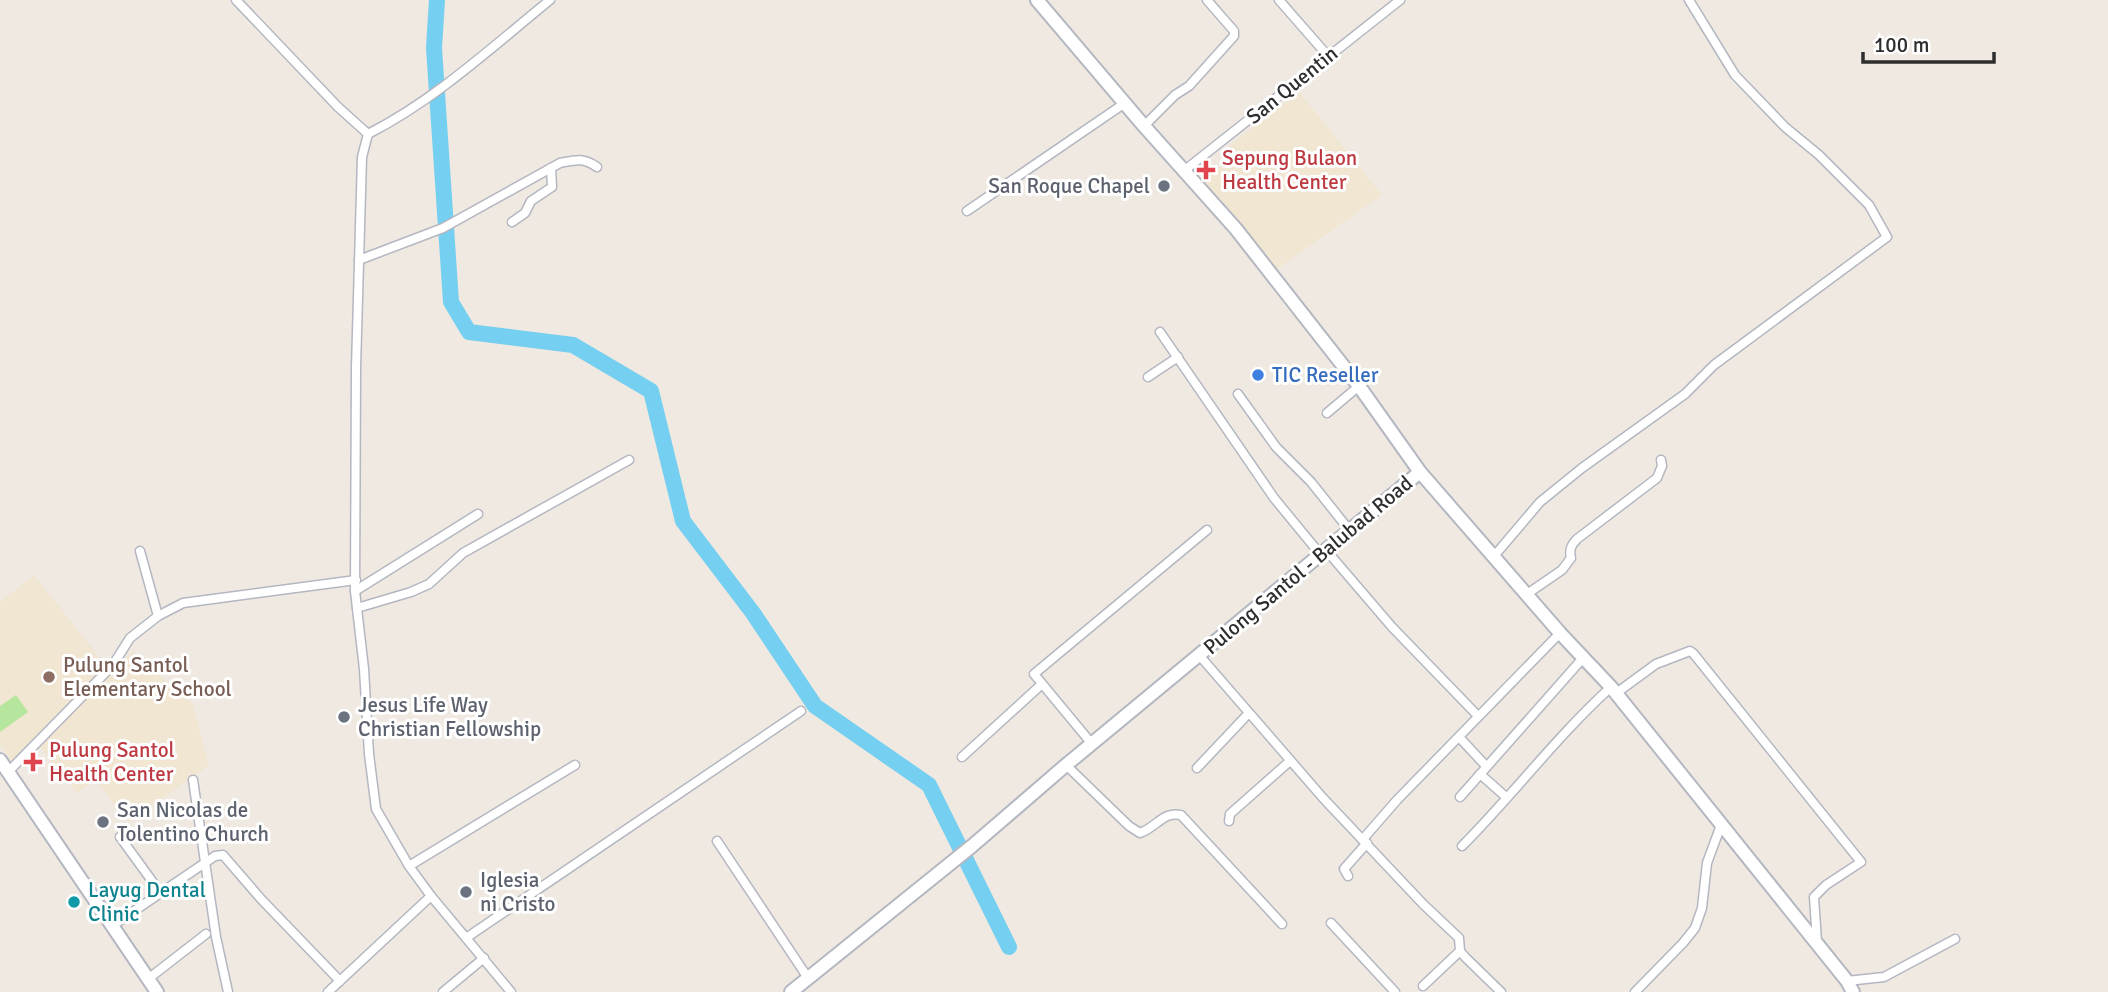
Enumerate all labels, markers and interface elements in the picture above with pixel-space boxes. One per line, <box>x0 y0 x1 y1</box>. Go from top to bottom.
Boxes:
scale bar <box>1863 21 1994 65</box>
text: 100 m <box>1874 32 1929 58</box>
street label: San Quentin <box>1241 40 1343 130</box>
place label: Sepung Bulaon Health Center <box>1222 145 1357 195</box>
marker: Sepung Bulaon Health Center <box>1196 160 1216 180</box>
place label: San Roque Chapel <box>988 173 1150 199</box>
marker: San Roque Chapel <box>1156 178 1172 194</box>
place label: TIC Reseller <box>1272 362 1379 388</box>
marker: TIC Reseller <box>1250 367 1266 383</box>
street label: Pulong Santol - Balubad Road <box>1198 470 1418 660</box>
place label: Pulung Santol Elementary School <box>63 652 232 702</box>
marker: Pulung Santol Elementary School <box>41 669 57 685</box>
place label: Jesus Life Way Christian Fellowship <box>358 692 541 742</box>
marker: Jesus Life Way Christian Fellowship <box>336 709 352 725</box>
place label: Pulung Santol Health Center <box>49 737 175 787</box>
marker: Pulung Santol Health Center <box>23 752 43 772</box>
place label: San Nicolas de Tolentino Church <box>117 797 269 847</box>
marker: San Nicolas de Tolentino Church <box>95 814 111 830</box>
place label: Iglesia ni Cristo <box>480 867 556 917</box>
place label: Layug Dental Clinic <box>88 877 206 927</box>
marker: Iglesia ni Cristo <box>458 884 474 900</box>
marker: Layug Dental Clinic <box>66 894 82 910</box>

